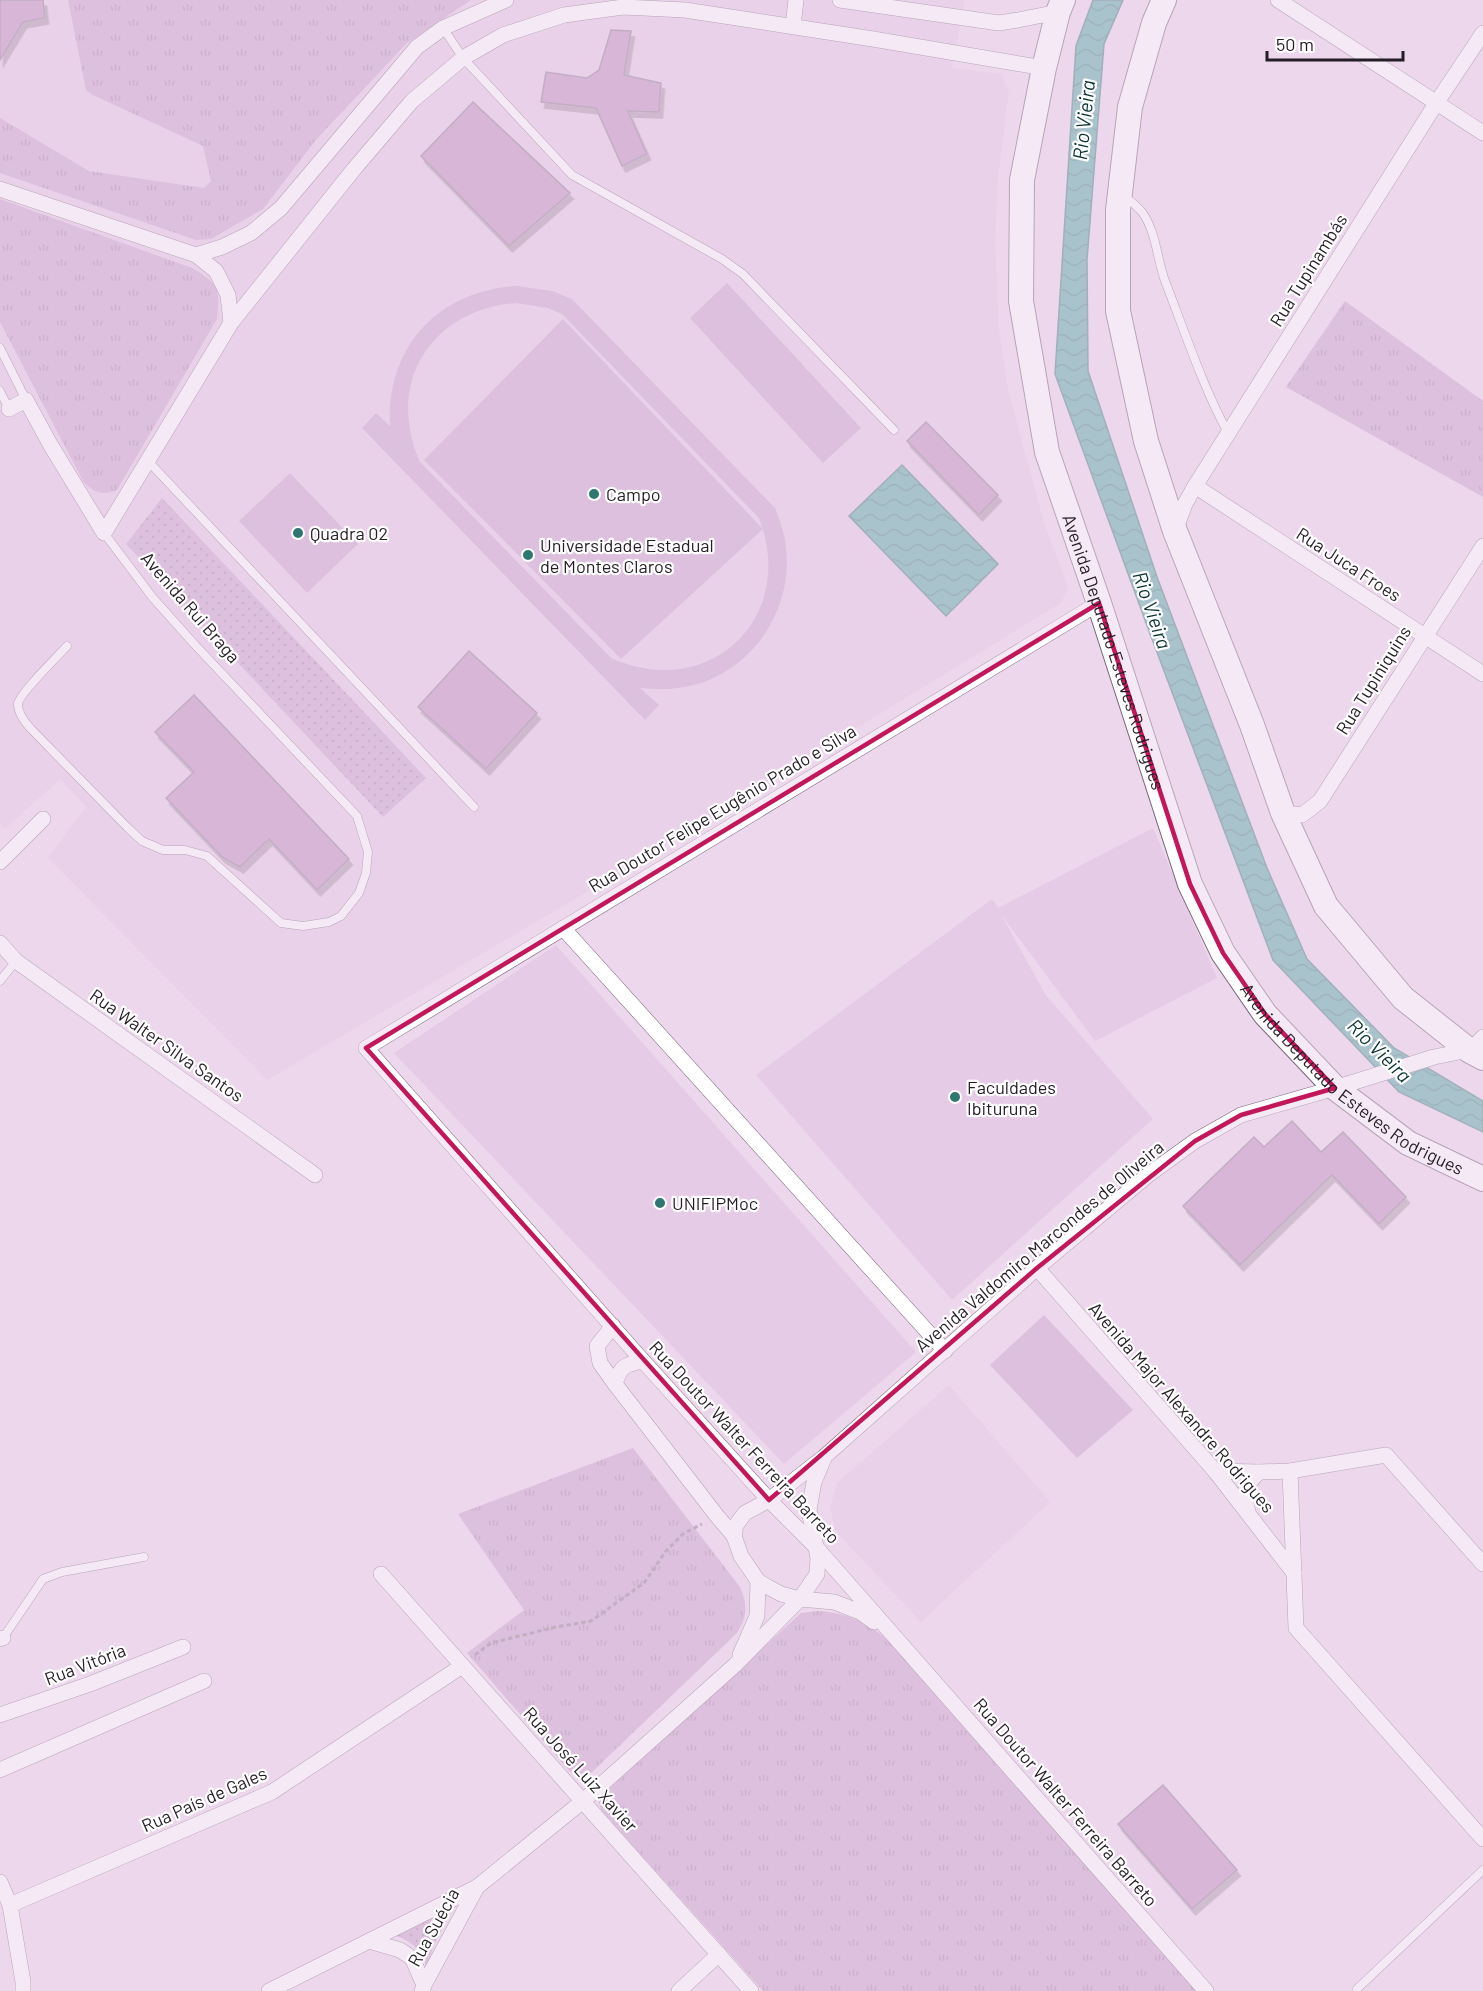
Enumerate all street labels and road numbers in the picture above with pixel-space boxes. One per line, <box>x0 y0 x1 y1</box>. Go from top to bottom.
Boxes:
street label: Rua Tupinambás <box>1265 210 1351 330</box>
street label: Avenida Deputado Esteves Rodrigues <box>1058 511 1170 793</box>
street label: Rua Juca Froes <box>1293 522 1405 606</box>
street label: Avenida Rui Braga <box>137 547 245 667</box>
street label: Rua Tupiniquins <box>1331 622 1415 738</box>
street label: Rua Doutor Felipe Eugênio Prado e Silva <box>584 719 860 897</box>
street label: Avenida Deputado Esteves Rodrigues <box>1236 979 1467 1179</box>
street label: Rua Walter Silva Santos <box>86 984 248 1106</box>
street label: Avenida Valdomiro Marcondes de Oliveira <box>910 1136 1168 1356</box>
street label: Avenida Major Alexandre Rodrigues <box>1084 1297 1280 1517</box>
street label: Rua Doutor Walter Ferreira Barreto <box>645 1336 845 1548</box>
street label: Rua Vitória <box>41 1639 129 1689</box>
street label: Rua Doutor Walter Ferreira Barreto <box>969 1693 1163 1911</box>
street label: Rua José Luiz Xavier <box>519 1702 643 1836</box>
street label: Rua País de Gales <box>138 1762 270 1836</box>
street label: Rua Suécia <box>402 1884 464 1970</box>

